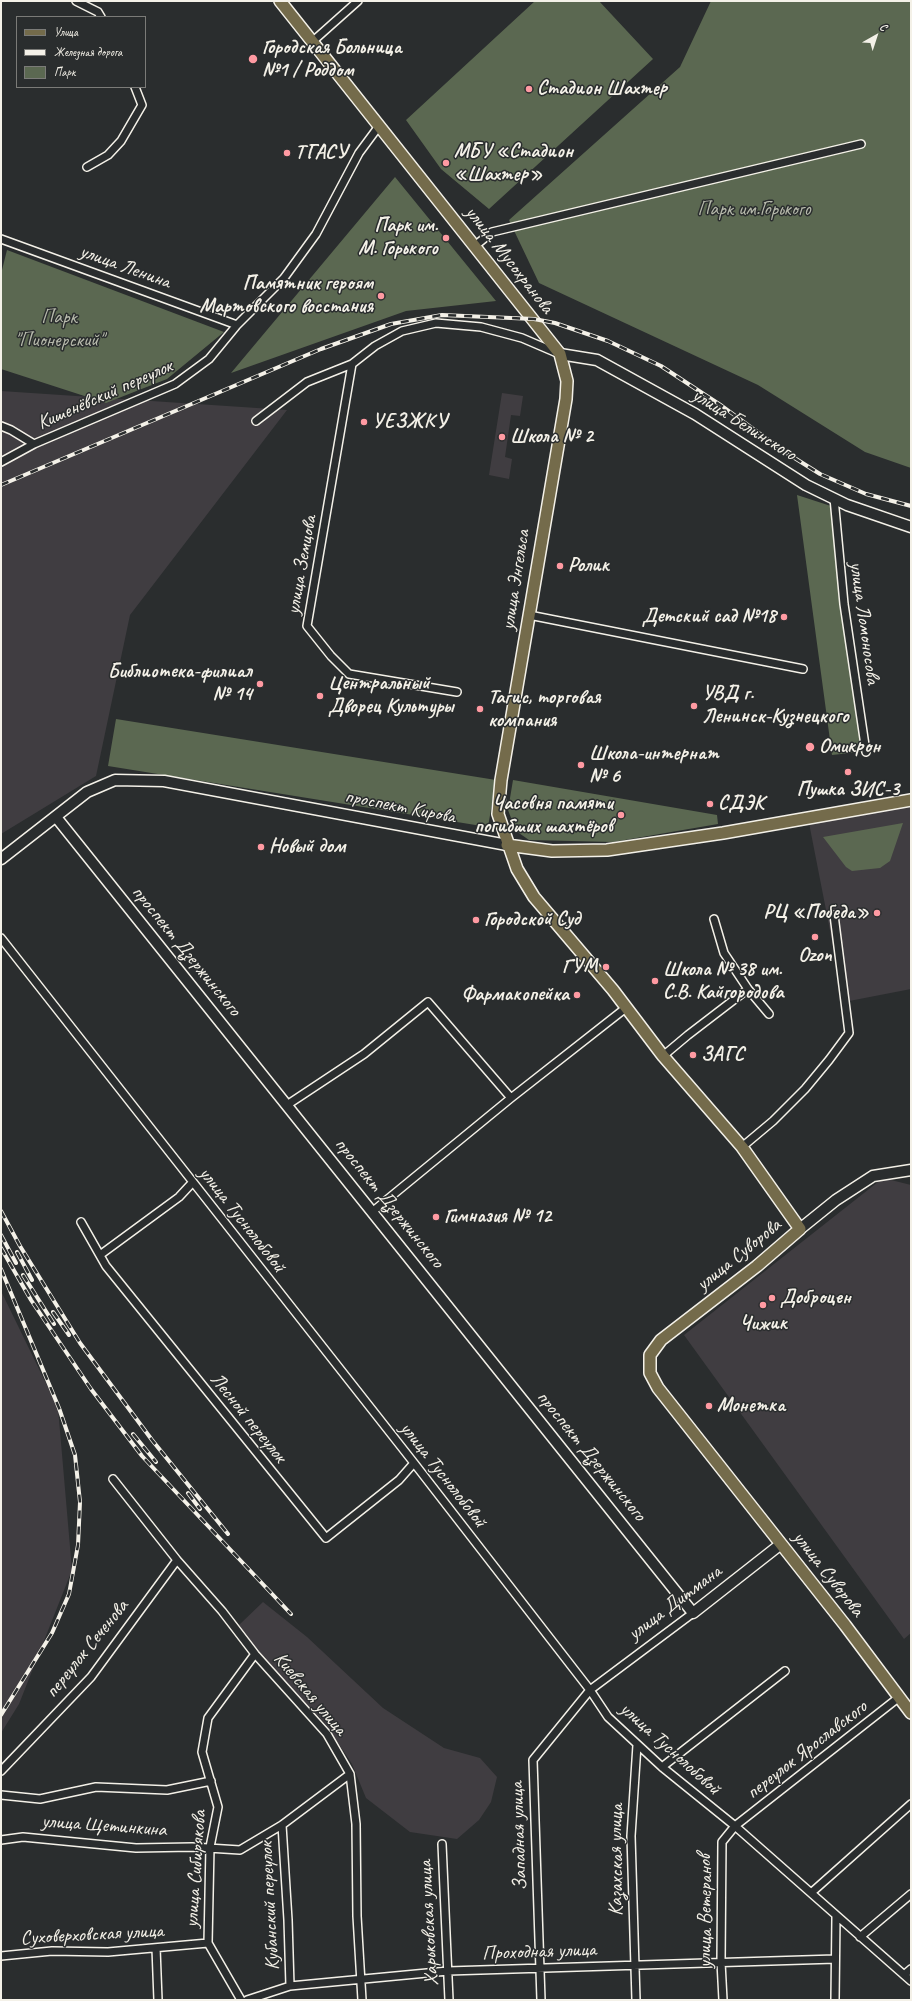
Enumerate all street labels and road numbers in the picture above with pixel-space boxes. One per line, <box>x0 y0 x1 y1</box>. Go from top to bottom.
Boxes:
street label: улица Мусохранова <box>459 201 559 319</box>
street label: улица Ленина <box>76 240 174 294</box>
street label: Кишенёвский переулок <box>34 354 176 436</box>
street label: улица Белинского <box>687 383 801 467</box>
street label: улица Земцова <box>281 514 323 616</box>
street label: улица Энгельса <box>496 528 536 632</box>
street label: улица Ломоносова <box>844 560 884 686</box>
street label: проспект Кирова <box>343 785 457 829</box>
street label: проспект Дзержинского <box>126 881 246 1021</box>
street label: проспект Дзержинского <box>329 1133 449 1273</box>
street label: улица Туснолобовой <box>193 1162 291 1278</box>
street label: улица Суворова <box>692 1213 786 1297</box>
street label: Лесной переулок <box>204 1368 292 1468</box>
street label: проспект Дзержинского <box>531 1386 651 1526</box>
street label: улица Туснолобовой <box>394 1417 492 1533</box>
street label: улица Суворова <box>787 1526 869 1622</box>
street label: улица Дитмана <box>623 1560 727 1646</box>
street label: переулок Сеченова <box>40 1595 134 1703</box>
street label: Киевская улица <box>268 1647 352 1741</box>
street label: переулок Ярославского <box>742 1695 872 1805</box>
street label: улица Туснолобовой <box>615 1697 725 1801</box>
street label: Западная улица <box>505 1781 533 1891</box>
street label: Казахская улица <box>605 1804 629 1916</box>
street label: улица Щетинкина <box>41 1810 167 1842</box>
street label: улица Сибирякова <box>180 1810 212 1928</box>
street label: Кубанский переулок <box>255 1841 285 1971</box>
street label: улица Ветеранов <box>694 1854 718 1968</box>
street label: Харьковская улица <box>414 1860 444 1986</box>
street label: Суховерховская улица <box>20 1919 164 1951</box>
street label: Проходная улица <box>482 1938 596 1966</box>

